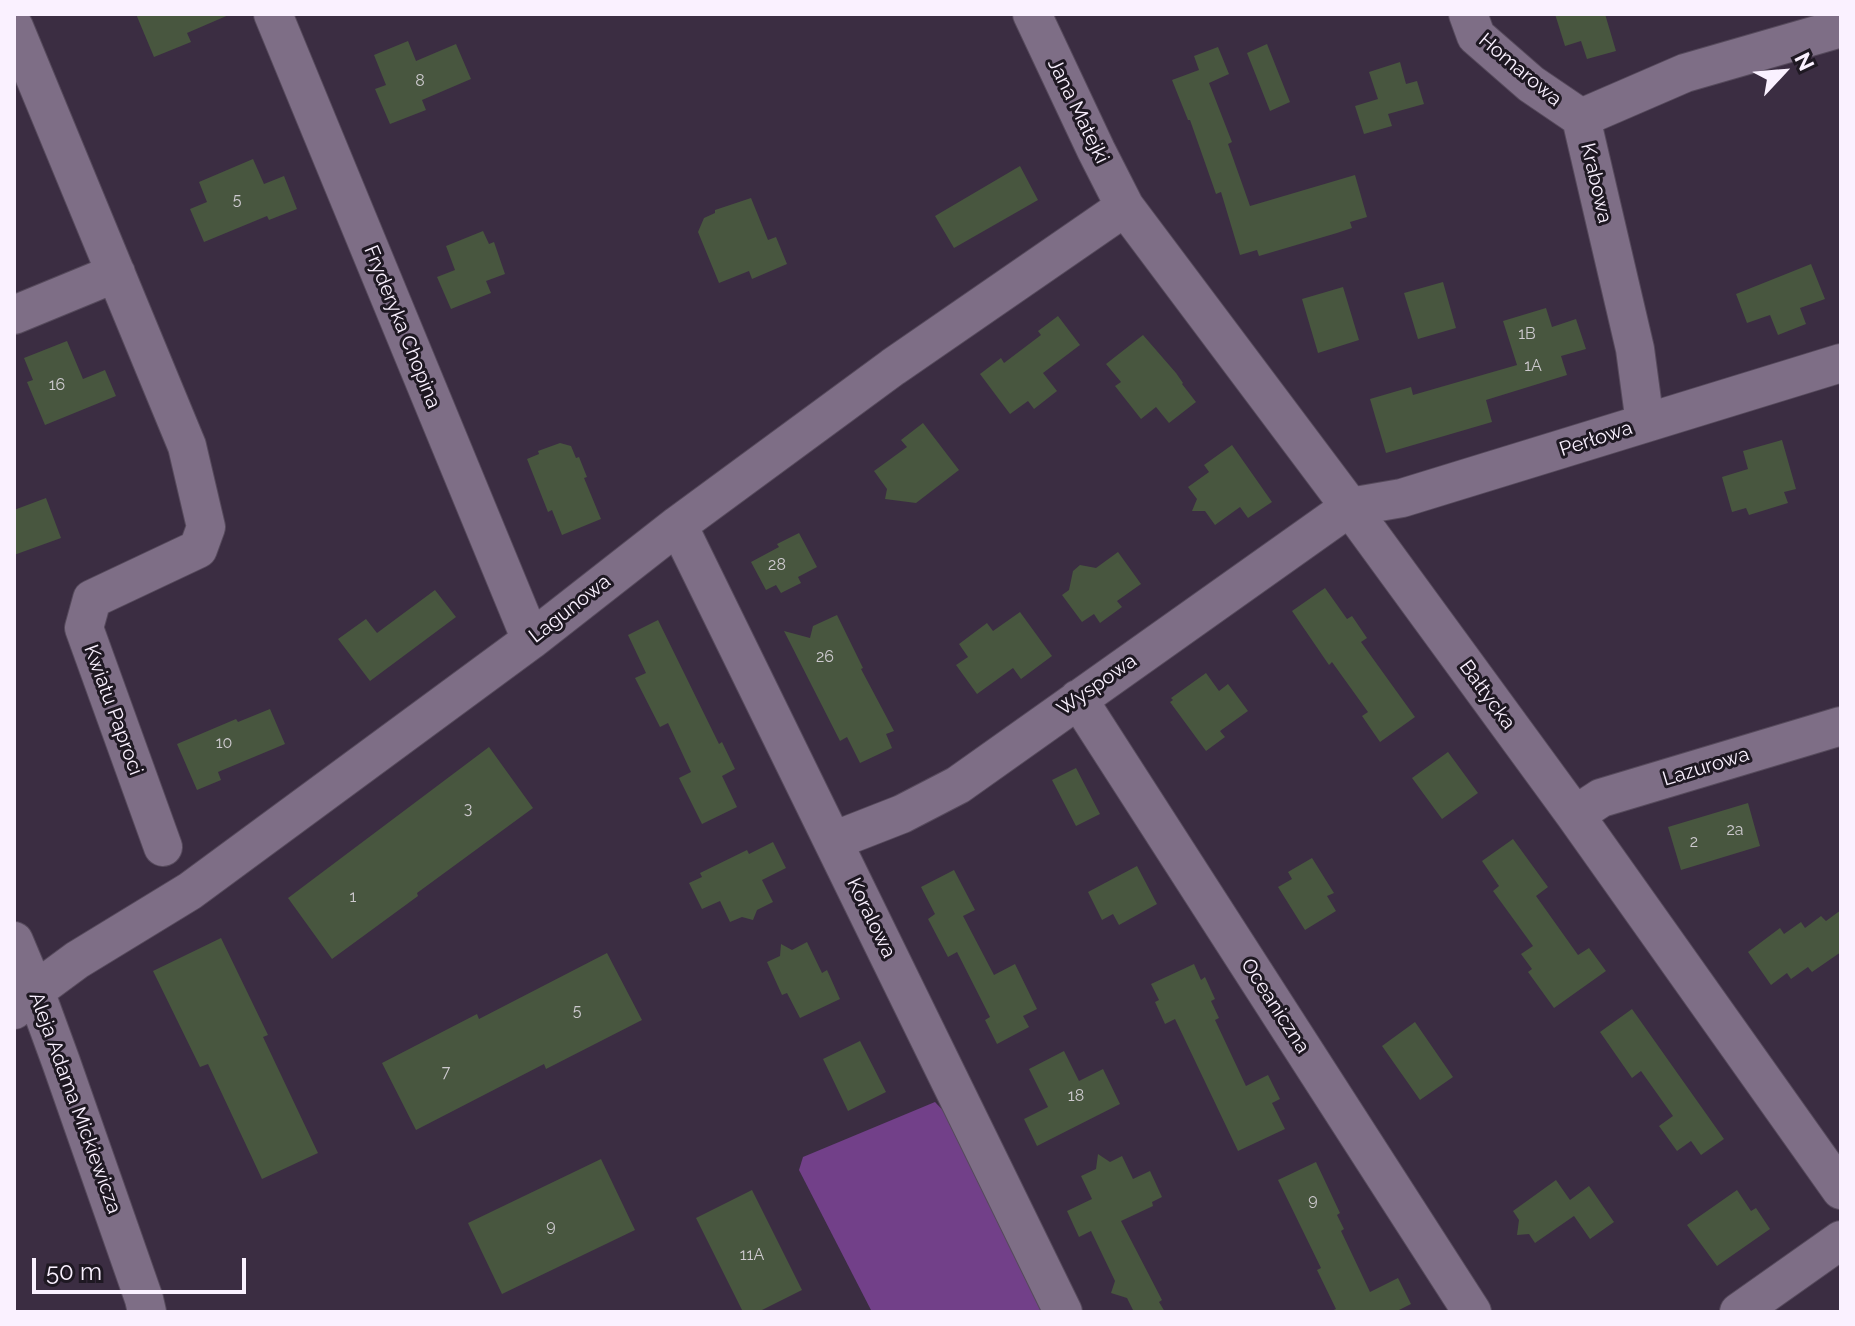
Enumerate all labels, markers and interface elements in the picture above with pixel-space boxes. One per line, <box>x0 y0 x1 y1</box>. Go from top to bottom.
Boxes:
street label: Homarowa <box>1474 28 1566 112</box>
north arrow <box>1743 32 1823 112</box>
text: N <box>1789 48 1820 75</box>
street label: Jana Matejki <box>1042 55 1114 167</box>
house number: 8 <box>415 71 425 91</box>
street label: Krabowa <box>1575 141 1617 225</box>
house number: 5 <box>233 190 241 210</box>
street label: Fryderyka Chopina <box>358 242 446 412</box>
house number: 1B <box>1518 324 1536 344</box>
house number: 1A <box>1524 356 1542 376</box>
house number: 16 <box>49 375 65 395</box>
street label: Perłowa <box>1556 416 1636 462</box>
house number: 28 <box>768 555 786 575</box>
street label: Lagunowa <box>524 570 616 648</box>
street label: Kwiatu Paproci <box>78 642 148 778</box>
house number: 26 <box>816 647 834 667</box>
street label: Wyspowa <box>1053 649 1141 721</box>
street label: Bałtycka <box>1454 656 1520 734</box>
house number: 10 <box>216 733 232 753</box>
street label: Lazurowa <box>1660 742 1752 792</box>
house number: 3 <box>464 799 472 819</box>
house number: 2a <box>1726 820 1744 840</box>
house number: 2 <box>1690 832 1698 852</box>
street label: Koralowa <box>841 874 901 962</box>
house number: 1 <box>350 887 356 907</box>
street label: Oceaniczna <box>1236 954 1314 1058</box>
street label: Aleja Adama Mickiewicza <box>24 989 126 1217</box>
house number: 5 <box>573 1001 581 1021</box>
house number: 7 <box>442 1062 450 1082</box>
house number: 18 <box>1068 1086 1084 1106</box>
house number: 9 <box>1308 1190 1318 1210</box>
house number: 9 <box>546 1216 556 1236</box>
scale bar <box>36 1242 250 1292</box>
house number: 11A <box>740 1245 764 1265</box>
text: 50 m <box>46 1257 102 1286</box>

